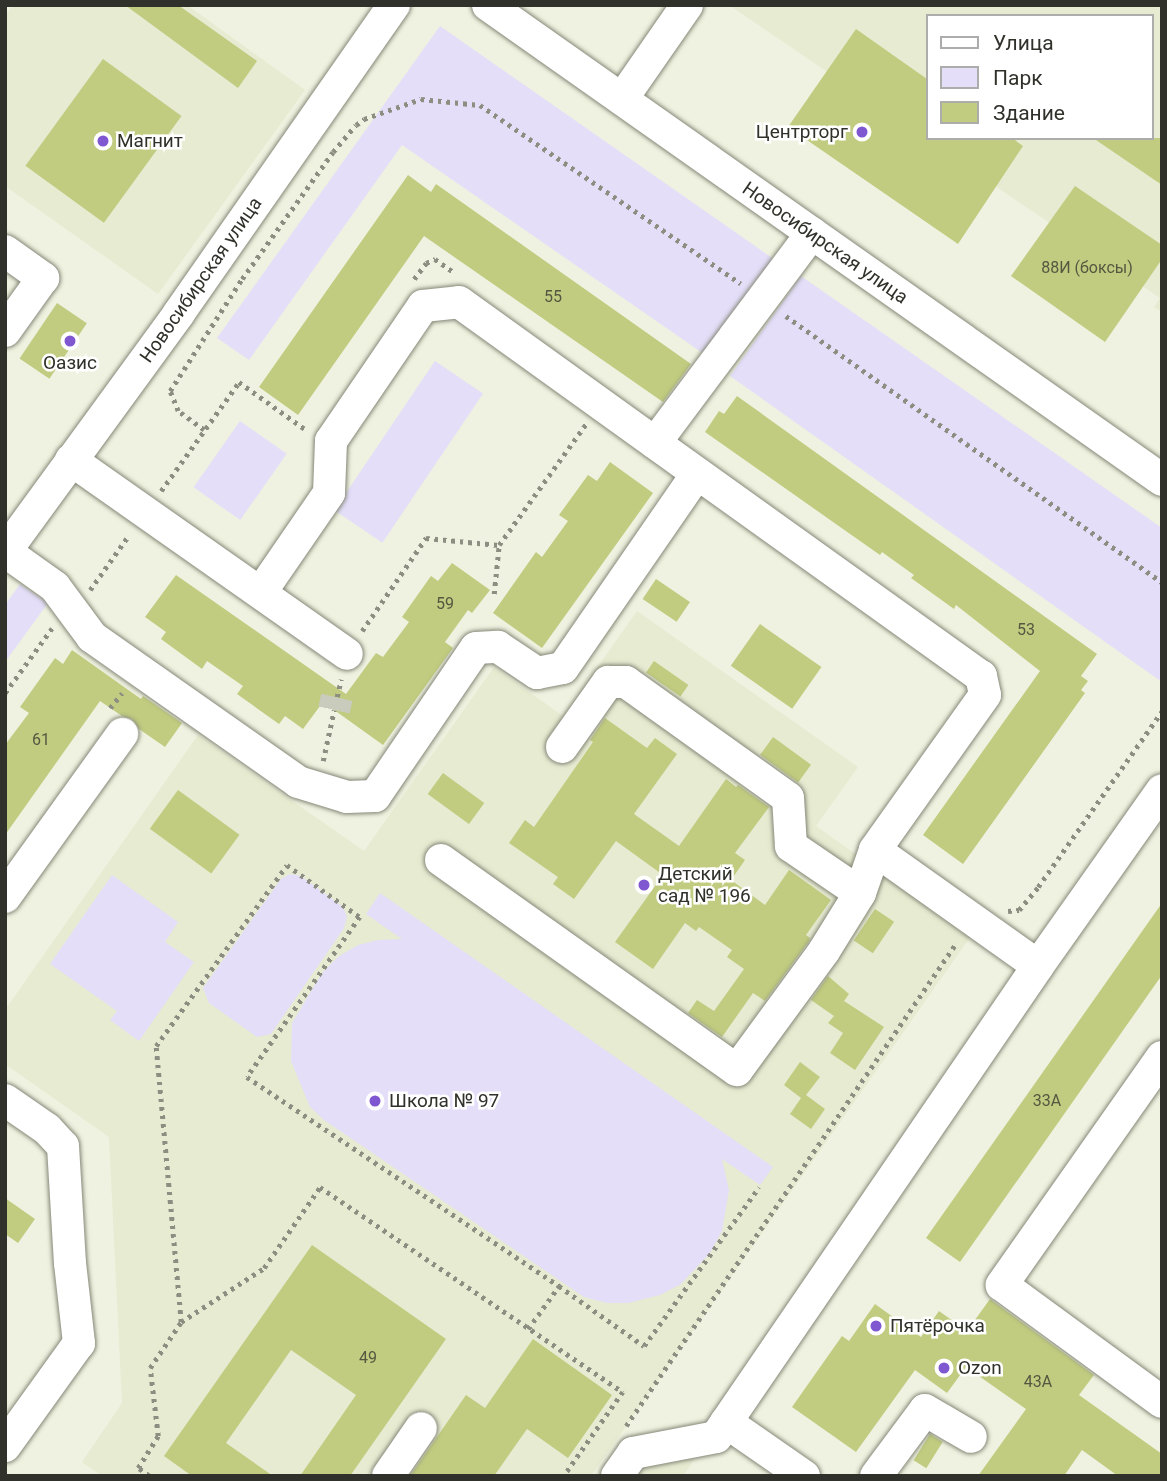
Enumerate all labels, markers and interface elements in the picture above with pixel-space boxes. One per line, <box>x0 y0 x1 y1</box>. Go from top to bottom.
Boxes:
legend <box>926 14 1153 140</box>
text: Улица <box>993 31 1054 55</box>
text: Парк <box>993 66 1043 90</box>
text: Здание <box>993 101 1065 125</box>
place label: Центрторг <box>756 121 848 143</box>
marker: Центрторг <box>854 124 870 140</box>
place label: Магнит <box>117 130 183 152</box>
marker: Магнит <box>95 133 111 149</box>
street label: Новосибирская улица <box>738 177 912 309</box>
street label: Новосибирская улица <box>135 193 267 367</box>
house number: 88И (боксы) <box>1041 258 1133 278</box>
house number: 55 <box>544 287 562 307</box>
marker: Оазис <box>62 333 78 349</box>
place label: Оазис <box>43 352 97 374</box>
house number: 59 <box>436 594 454 614</box>
house number: 53 <box>1017 620 1035 640</box>
house number: 61 <box>32 730 50 750</box>
place label: Детский сад № 196 <box>658 863 751 907</box>
marker: Детский сад № 196 <box>636 877 652 893</box>
place label: Школа № 97 <box>389 1090 499 1112</box>
house number: 33А <box>1033 1091 1061 1111</box>
marker: Школа № 97 <box>367 1093 383 1109</box>
place label: Пятёрочка <box>890 1315 985 1337</box>
marker: Пятёрочка <box>868 1318 884 1334</box>
house number: 49 <box>359 1348 377 1368</box>
place label: Ozon <box>958 1357 1002 1379</box>
marker: Ozon <box>936 1360 952 1376</box>
house number: 43А <box>1024 1372 1052 1392</box>

